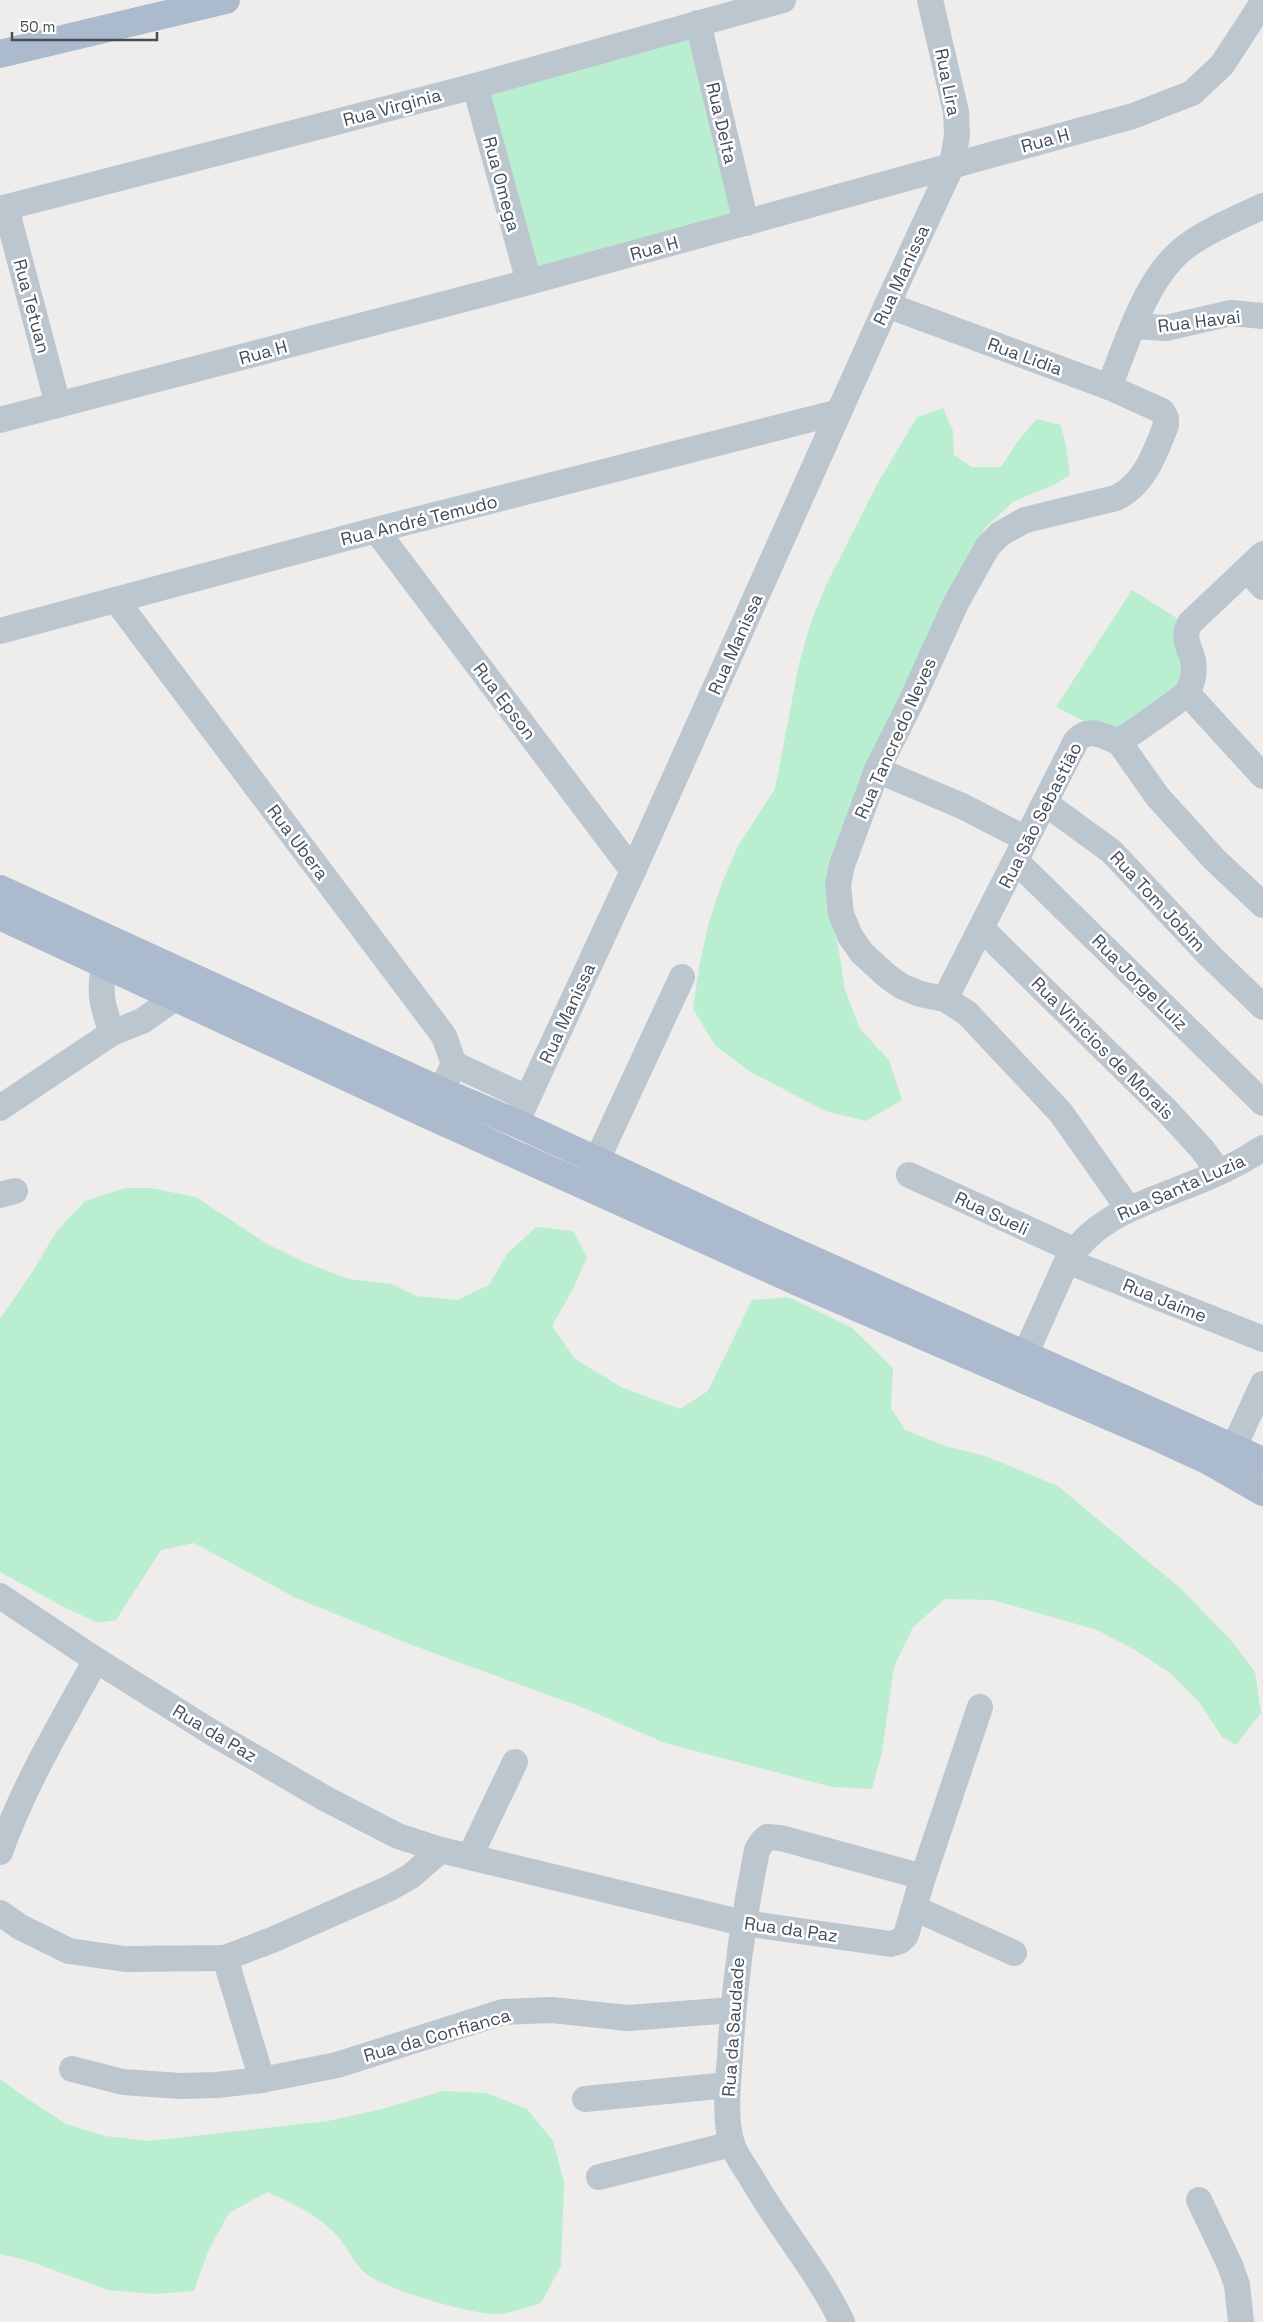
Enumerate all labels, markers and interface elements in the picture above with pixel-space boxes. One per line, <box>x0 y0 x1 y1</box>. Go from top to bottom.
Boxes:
scale bar <box>12 10 158 42</box>
text: 50 m <box>20 17 55 36</box>
street label: Rua Lira <box>930 46 966 118</box>
street label: Rua Delta <box>701 80 743 166</box>
street label: Rua Virginia <box>340 83 444 131</box>
street label: Rua H <box>1018 123 1072 157</box>
street label: Rua Omega <box>478 134 526 234</box>
street label: Rua Manissa <box>868 221 934 329</box>
street label: Rua H <box>627 231 681 265</box>
street label: Rua Tetuan <box>8 256 56 356</box>
street label: Rua Havai <box>1156 305 1242 337</box>
street label: Rua Lidia <box>984 332 1066 380</box>
street label: Rua H <box>236 335 290 369</box>
street label: Rua André Temudo <box>338 489 500 551</box>
street label: Rua Manissa <box>703 590 767 698</box>
street label: Rua Tancredo Neves <box>849 654 941 822</box>
street label: Rua Epson <box>469 658 541 744</box>
street label: Rua Sāo Sebastiāo <box>993 738 1087 892</box>
street label: Rua Ubera <box>262 800 334 884</box>
street label: Rua Tom Jobim <box>1105 846 1211 956</box>
street label: Rua Jorge Luiz <box>1087 929 1193 1035</box>
street label: Rua Manissa <box>534 959 600 1067</box>
street label: Rua Vinicios de Morais <box>1027 972 1179 1124</box>
street label: Rua Santa Luzia <box>1113 1149 1249 1225</box>
street label: Rua Sueli <box>951 1186 1033 1240</box>
street label: Rua Jaime <box>1120 1273 1210 1327</box>
street label: Rua da Paz <box>169 1699 261 1767</box>
street label: Rua da Paz <box>743 1911 839 1947</box>
street label: Rua da Saudade <box>717 1956 749 2098</box>
street label: Rua da Confianca <box>361 2003 513 2067</box>

